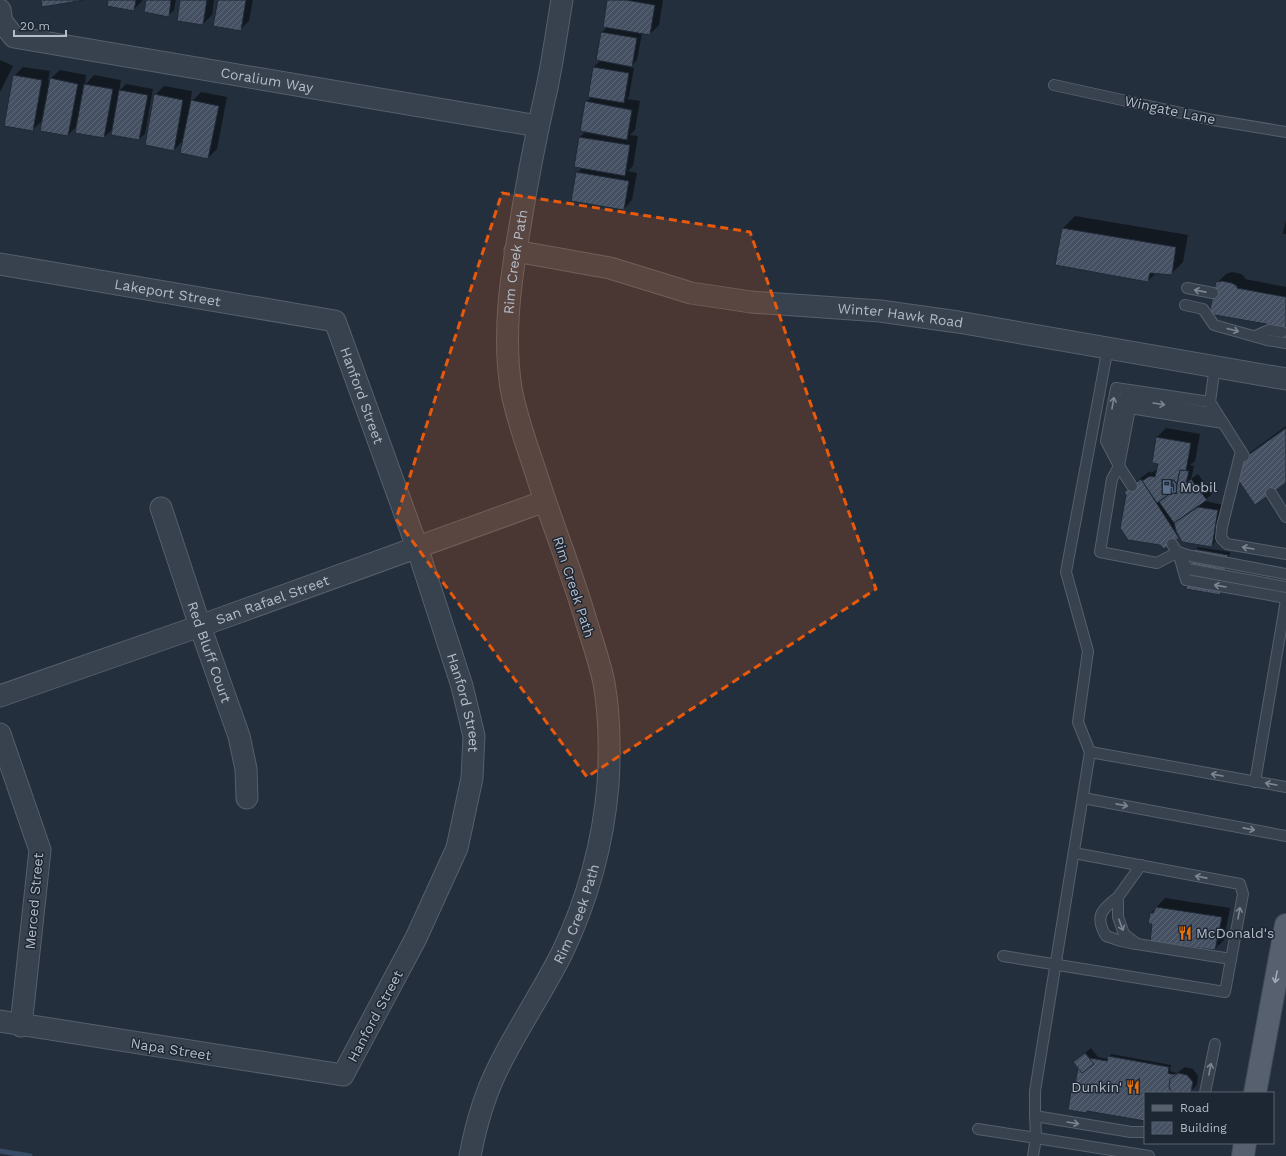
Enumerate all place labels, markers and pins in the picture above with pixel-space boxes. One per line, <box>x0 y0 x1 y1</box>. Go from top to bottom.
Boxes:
fuel station icon: Mobil <box>1161 479 1177 495</box>
place label: Mobil <box>1180 479 1218 495</box>
restaurant icon: McDonald's <box>1177 925 1193 941</box>
place label: McDonald's <box>1196 925 1274 941</box>
place label: Dunkin' <box>1071 1079 1122 1095</box>
restaurant icon: Dunkin' <box>1125 1079 1141 1095</box>

